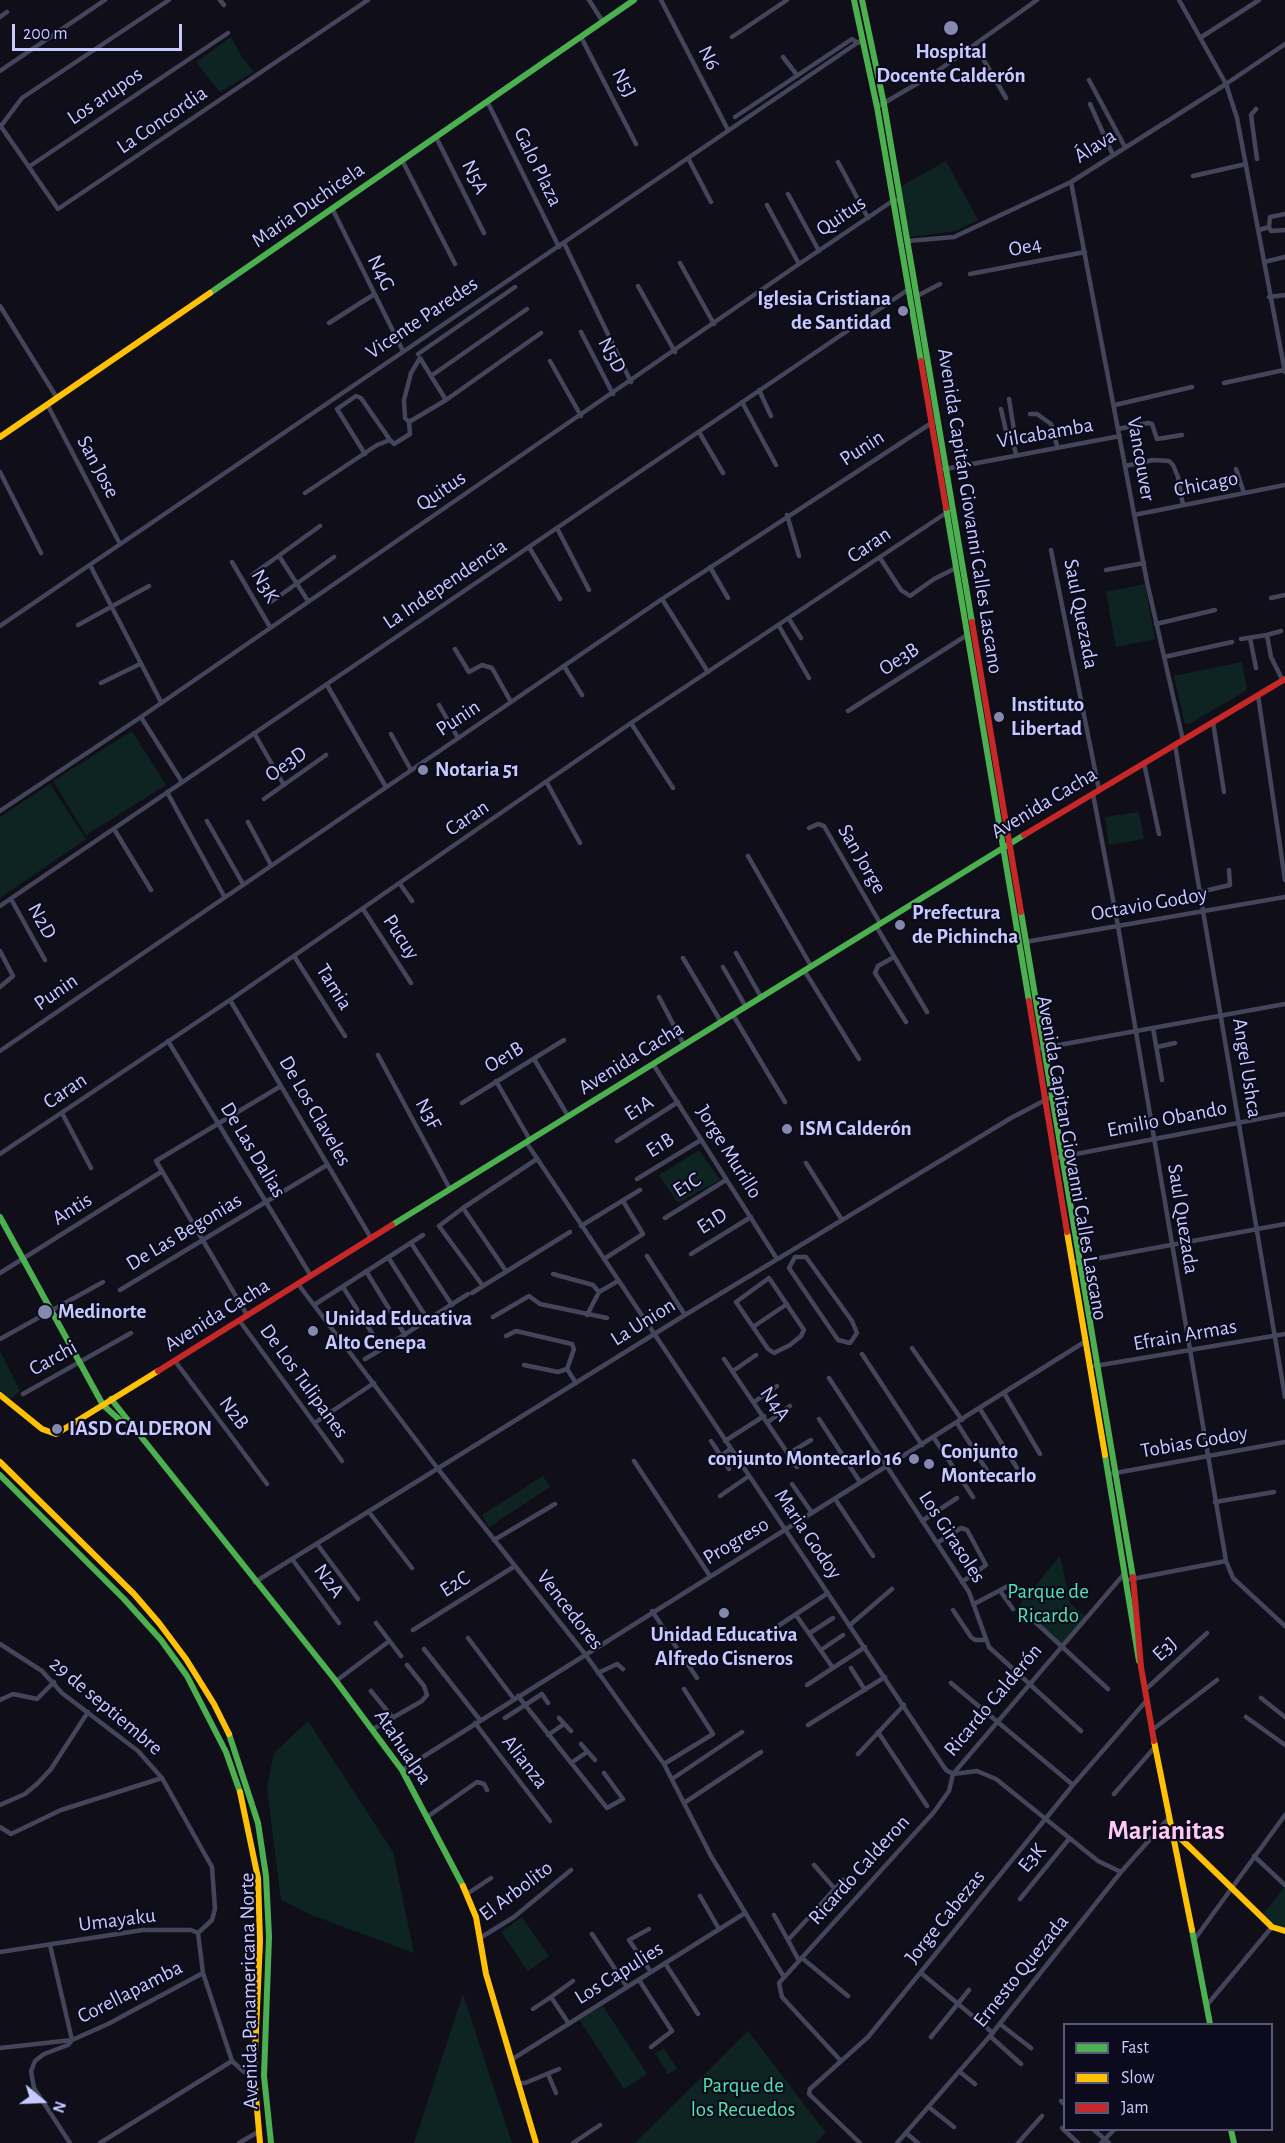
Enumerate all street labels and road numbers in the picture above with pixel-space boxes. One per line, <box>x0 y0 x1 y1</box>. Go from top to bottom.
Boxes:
street label: N6 <box>692 41 726 75</box>
street label: Los arupos <box>62 62 148 130</box>
street label: N5J <box>606 64 642 102</box>
street label: La Concordia <box>112 80 212 160</box>
street label: Galo Plaza <box>508 123 568 211</box>
street label: Álava <box>1069 123 1121 169</box>
street label: N5A <box>456 156 494 198</box>
street label: Maria Duchicela <box>247 157 369 253</box>
street label: Quitus <box>811 190 871 242</box>
street label: Oe4 <box>1006 231 1044 263</box>
street label: N4G <box>362 251 400 295</box>
street label: Vicente Paredes <box>361 271 483 365</box>
street label: N5D <box>592 333 632 377</box>
street label: Avenida Capitán Giovanni Calles Lascano <box>932 346 1008 676</box>
street label: Vilcabamba <box>995 412 1095 454</box>
street label: Vancouver <box>1121 415 1161 503</box>
street label: Punin <box>835 424 889 472</box>
street label: San Jose <box>71 431 125 503</box>
street label: Quitus <box>411 465 471 517</box>
street label: Chicago <box>1172 465 1240 503</box>
street label: Caran <box>842 521 896 569</box>
street label: La Independencia <box>378 533 512 635</box>
street label: Saul Quezada <box>1058 557 1104 671</box>
street label: N3K <box>245 565 285 607</box>
street label: Oe3B <box>874 637 924 681</box>
street label: Punin <box>431 694 485 742</box>
street label: Oe3D <box>260 741 312 787</box>
street label: Avenida Cacha <box>986 761 1102 845</box>
street label: Caran <box>440 794 494 842</box>
street label: San Jorge <box>832 820 892 898</box>
street label: Octavio Godoy <box>1089 881 1209 927</box>
street label: N2D <box>22 899 62 943</box>
street label: Pucuy <box>377 910 425 964</box>
street label: Tamia <box>310 959 358 1015</box>
street label: Punin <box>29 968 83 1016</box>
street label: Avenida Capitan Giovanni Calles Lascano <box>1031 994 1113 1322</box>
street label: Avenida Cacha <box>574 1016 688 1100</box>
street label: Angel Ushca <box>1227 1016 1267 1120</box>
street label: Oe1B <box>480 1036 528 1078</box>
street label: De Los Claveles <box>273 1051 357 1171</box>
street label: Caran <box>38 1067 92 1115</box>
street label: E1A <box>620 1090 658 1126</box>
street label: N3F <box>409 1094 447 1134</box>
street label: Emilio Obando <box>1105 1095 1229 1143</box>
street label: De Las Dalias <box>215 1097 291 1203</box>
street label: Jorge Murillo <box>690 1101 768 1203</box>
street label: E1B <box>641 1127 679 1163</box>
street label: Saul Quezada <box>1162 1162 1204 1276</box>
street label: E1C <box>668 1167 706 1203</box>
street label: Antis <box>47 1187 97 1231</box>
street label: De Las Begonias <box>122 1188 246 1276</box>
street label: E1D <box>692 1202 732 1240</box>
street label: Avenida Cacha <box>160 1273 274 1357</box>
street label: La Union <box>606 1292 680 1352</box>
street label: Efrain Armas <box>1131 1314 1239 1356</box>
street label: De Los Tulipanes <box>254 1319 354 1443</box>
street label: Carchi <box>24 1335 82 1381</box>
street label: N4A <box>754 1382 796 1426</box>
street label: N2B <box>213 1391 255 1435</box>
street label: Tobias Godoy <box>1138 1420 1250 1464</box>
street label: Maria Godoy <box>769 1484 847 1584</box>
street label: Los Girasoles <box>913 1486 991 1588</box>
street label: Progreso <box>698 1512 774 1570</box>
street label: N2A <box>308 1559 350 1603</box>
street label: E2C <box>435 1565 475 1603</box>
street label: Vencedores <box>531 1565 609 1655</box>
street label: E3J <box>1147 1631 1183 1667</box>
street label: Ricardo Calderón <box>938 1638 1048 1762</box>
street label: 29 de septiembre <box>44 1651 168 1761</box>
street label: Atahualpa <box>369 1705 437 1789</box>
street label: Alianza <box>496 1730 554 1794</box>
street label: Ricardo Calderon <box>803 1810 915 1930</box>
street label: E3K <box>1013 1838 1051 1878</box>
street label: El Arbolito <box>474 1855 558 1927</box>
street label: Jorge Cabezas <box>899 1865 991 1969</box>
street label: Avenida Panamericana Norte <box>234 1872 264 2110</box>
street label: Umayaku <box>77 1903 157 1937</box>
street label: Ernesto Quezada <box>968 1909 1074 2033</box>
street label: Los Capulies <box>570 1936 668 2010</box>
street label: Corellapamba <box>73 1955 187 2029</box>

